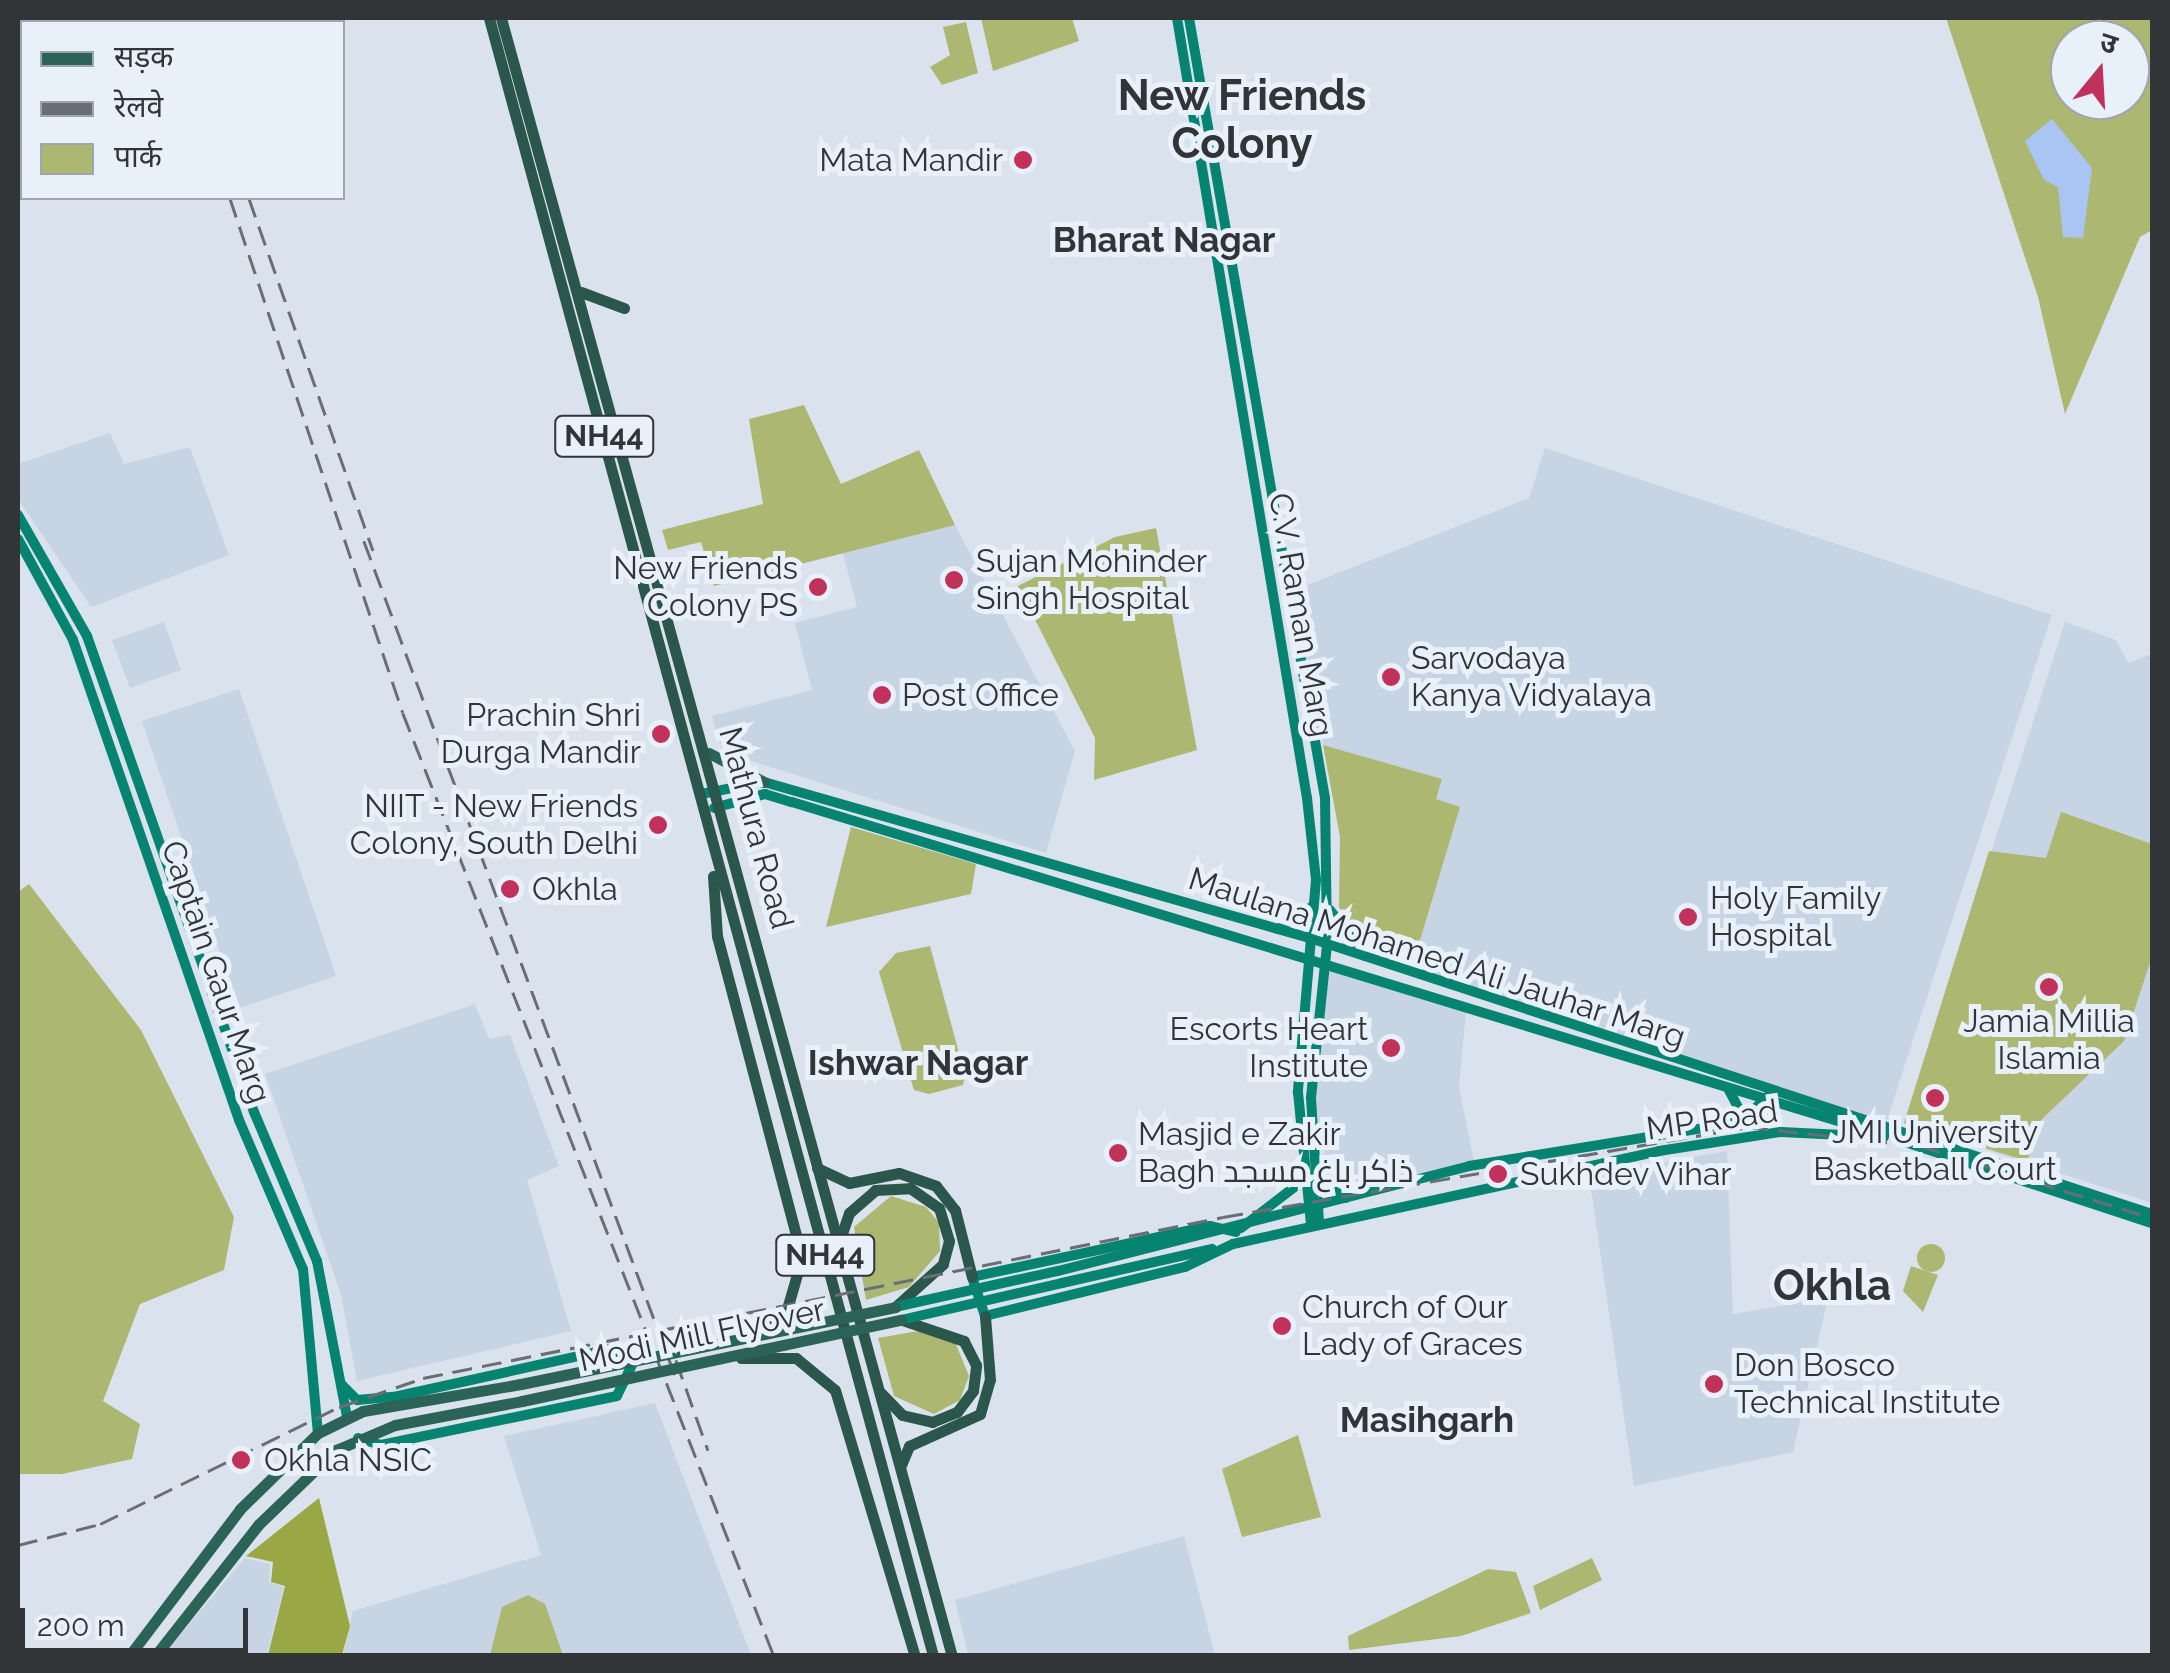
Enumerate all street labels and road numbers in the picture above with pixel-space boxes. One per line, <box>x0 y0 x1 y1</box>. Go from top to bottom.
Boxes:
road number: NH44 <box>554 411 654 461</box>
street label: C.V. Raman Marg <box>1261 490 1341 740</box>
street label: Mathura Road <box>711 723 801 933</box>
street label: Captain Gaur Marg <box>153 836 279 1108</box>
street label: Maulana Mohamed Ali Jauhar Marg <box>1183 859 1691 1057</box>
street label: MP Road <box>1644 1092 1780 1148</box>
road number: NH44 <box>775 1230 875 1280</box>
street label: Modi Mill Flyover <box>575 1290 829 1380</box>

